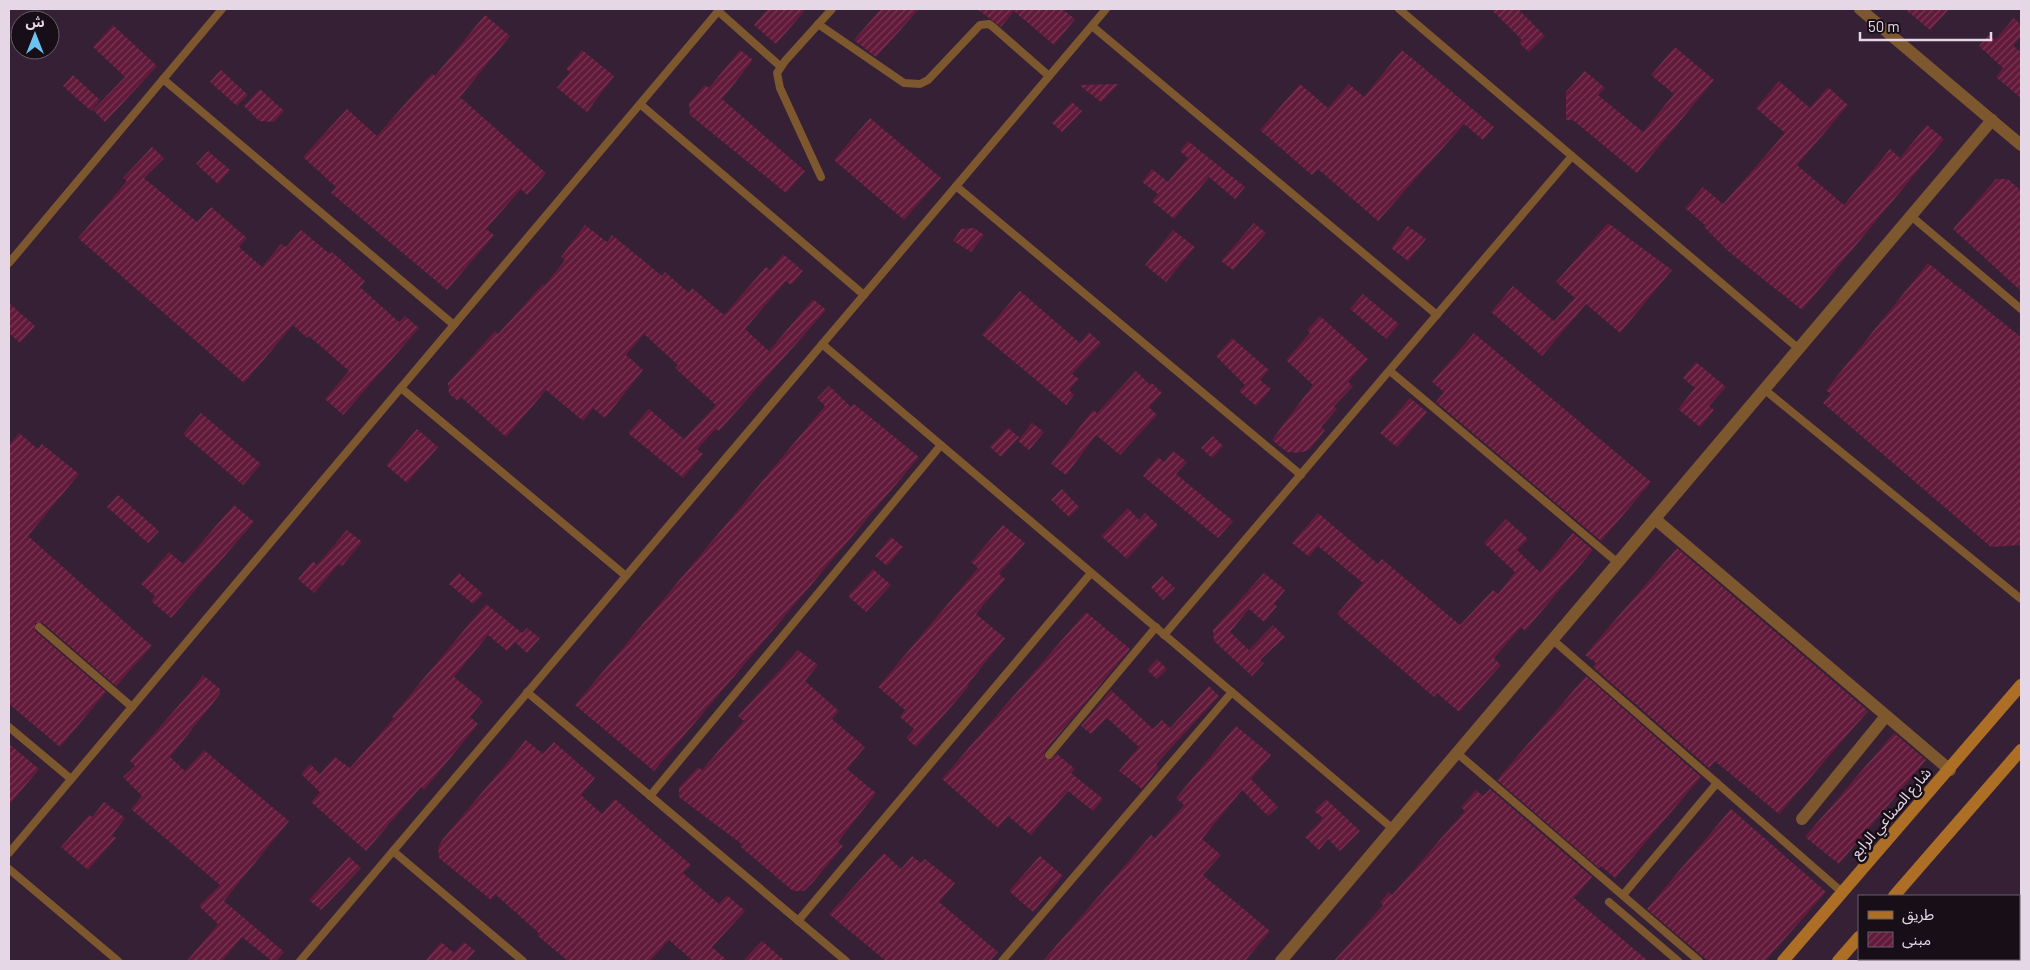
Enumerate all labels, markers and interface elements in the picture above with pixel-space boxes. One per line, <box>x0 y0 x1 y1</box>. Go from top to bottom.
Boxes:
north arrow <box>10 10 60 60</box>
scale bar <box>1860 10 1991 42</box>
text: ش <box>25 13 45 30</box>
text: 50 m <box>1868 17 1900 35</box>
street label: شارع الصناعي الرابع <box>1846 763 1937 864</box>
legend <box>1858 895 2020 960</box>
text: طريق <box>1902 905 1934 925</box>
text: مبنى <box>1902 930 1931 949</box>

